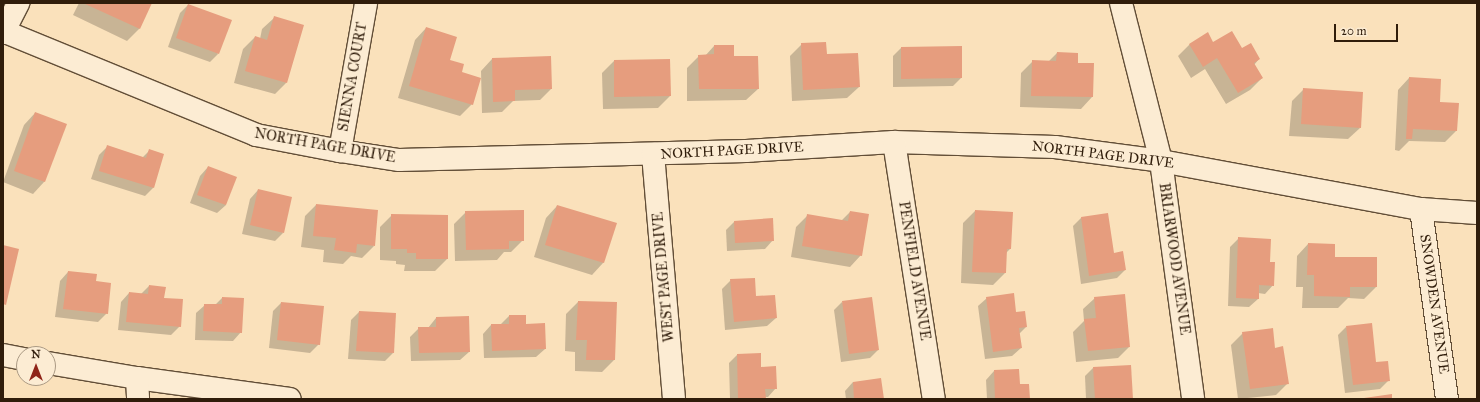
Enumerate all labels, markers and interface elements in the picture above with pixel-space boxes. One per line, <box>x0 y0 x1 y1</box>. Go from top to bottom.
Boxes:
scale bar <box>1336 16 1400 42</box>
street label: SIENNA COURT <box>335 21 371 133</box>
text: 20 m <box>1341 24 1367 38</box>
street label: NORTH PAGE DRIVE <box>253 125 397 167</box>
street label: NORTH PAGE DRIVE <box>1031 138 1175 172</box>
street label: NORTH PAGE DRIVE <box>660 139 804 163</box>
street label: BRIARWOOD AVENUE <box>1155 182 1193 336</box>
street label: PENFIELD AVENUE <box>895 200 933 342</box>
street label: WEST PAGE DRIVE <box>650 211 678 343</box>
street label: SNOWDEN AVENUE <box>1416 233 1452 375</box>
north arrow <box>16 346 56 386</box>
text: N <box>31 348 41 361</box>

